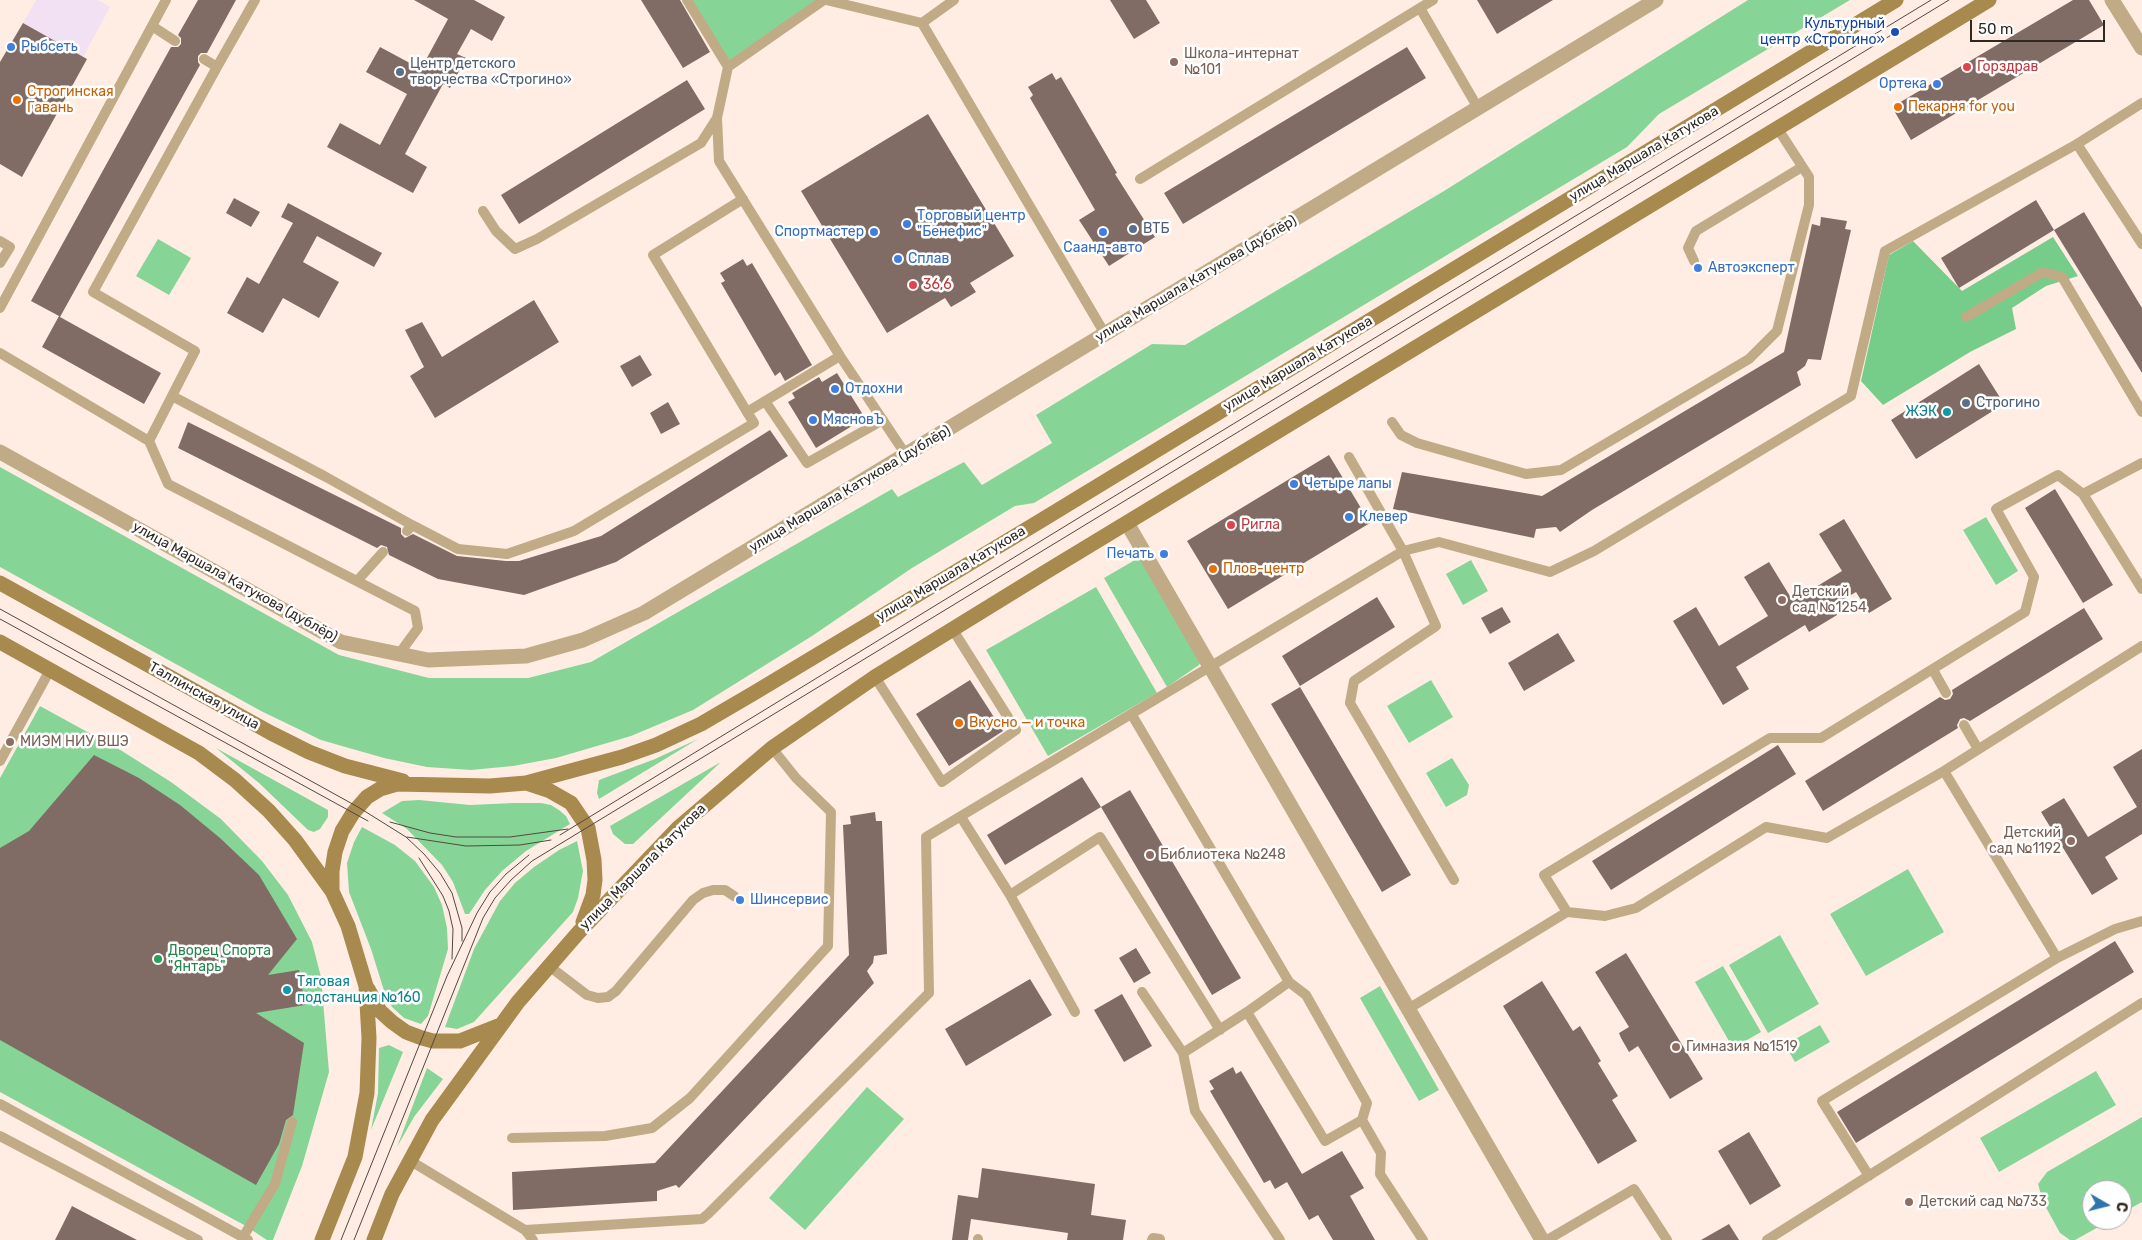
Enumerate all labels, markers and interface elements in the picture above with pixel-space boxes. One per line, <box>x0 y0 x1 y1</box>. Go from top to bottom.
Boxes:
scale bar <box>1972 10 2107 42</box>
place label: Культурный центр «Строгино» <box>1760 16 1885 48</box>
text: 50 m <box>1978 20 2013 38</box>
marker: Культурный центр «Строгино» <box>1889 26 1901 38</box>
place label: Рыбсеть <box>21 39 78 55</box>
marker: Рыбсеть <box>5 41 17 53</box>
place label: Школа-интернат №101 <box>1184 46 1299 78</box>
place label: Центр детского творчества «Строгино» <box>410 56 572 88</box>
marker: Школа-интернат №101 <box>1168 56 1180 68</box>
place label: Горздрав <box>1977 59 2038 75</box>
marker: Горздрав <box>1961 61 1973 73</box>
marker: Центр детского творчества «Строгино» <box>394 66 406 78</box>
place label: Ортека <box>1879 76 1927 92</box>
marker: Ортека <box>1931 78 1943 90</box>
place label: Строгинская Гавань <box>27 84 114 116</box>
marker: Строгинская Гавань <box>11 94 23 106</box>
place label: Пекарня for you <box>1908 99 2015 115</box>
marker: Пекарня for you <box>1892 101 1904 113</box>
street label: улица Маршала Катукова <box>1566 103 1722 205</box>
place label: Торговый центр "Бенефис" <box>917 208 1026 240</box>
street label: улица Маршала Катукова (дублёр) <box>1092 212 1300 346</box>
marker: Торговый центр "Бенефис" <box>901 218 913 230</box>
place label: ВТБ <box>1143 221 1169 237</box>
marker: ВТБ <box>1127 223 1139 235</box>
place label: Спортмастер <box>774 224 864 240</box>
marker: Спортмастер <box>868 226 880 238</box>
marker: Саанд-авто <box>1097 226 1109 238</box>
place label: Саанд-авто <box>1063 240 1143 256</box>
place label: Сплав <box>908 251 949 267</box>
marker: Сплав <box>892 253 904 265</box>
place label: Автоэксперт <box>1708 260 1795 276</box>
marker: Автоэксперт <box>1692 262 1704 274</box>
place label: 36,6 <box>923 277 952 293</box>
marker: 36,6 <box>907 279 919 291</box>
street label: улица Маршала Катукова <box>1220 313 1376 415</box>
place label: Отдохни <box>845 381 903 397</box>
marker: Отдохни <box>829 383 841 395</box>
place label: Строгино <box>1976 395 2040 411</box>
marker: Строгино <box>1960 397 1972 409</box>
place label: ЖЭК <box>1905 404 1937 420</box>
marker: ЖЭК <box>1941 406 1953 418</box>
place label: МясновЪ <box>823 412 884 428</box>
marker: МясновЪ <box>807 414 819 426</box>
street label: улица Маршала Катукова (дублёр) <box>746 422 954 556</box>
place label: Четыре лапы <box>1304 476 1392 492</box>
marker: Четыре лапы <box>1288 478 1300 490</box>
place label: Клевер <box>1359 509 1408 525</box>
marker: Клевер <box>1343 511 1355 523</box>
place label: Ригла <box>1241 517 1280 533</box>
street label: улица Маршала Катукова (дублёр) <box>129 518 341 646</box>
marker: Ригла <box>1225 519 1237 531</box>
street label: улица Маршала Катукова <box>873 523 1029 625</box>
place label: Печать <box>1107 546 1154 562</box>
marker: Печать <box>1158 548 1170 560</box>
place label: Плов-центр <box>1223 561 1304 577</box>
marker: Плов-центр <box>1207 563 1219 575</box>
place label: Детский сад №1254 <box>1792 584 1867 616</box>
marker: Детский сад №1254 <box>1776 594 1788 606</box>
street label: Таллинская улица <box>146 659 262 733</box>
place label: Вкусно — и точка <box>969 715 1085 731</box>
marker: Вкусно — и точка <box>953 717 965 729</box>
place label: МИЭМ НИУ ВШЭ <box>20 734 129 750</box>
marker: МИЭМ НИУ ВШЭ <box>4 736 16 748</box>
street label: улица Маршала Катукова <box>577 801 709 933</box>
place label: Детский сад №1192 <box>1989 825 2061 858</box>
marker: Детский сад №1192 <box>2065 835 2077 847</box>
place label: Библиотека №248 <box>1160 847 1286 863</box>
marker: Библиотека №248 <box>1144 849 1156 861</box>
place label: Шинсервис <box>750 892 828 908</box>
marker: Шинсервис <box>734 894 746 906</box>
place label: Дворец Спорта "Янтарь" <box>168 943 271 976</box>
marker: Дворец Спорта "Янтарь" <box>152 953 164 965</box>
place label: Тяговая подстанция №160 <box>297 974 421 1006</box>
marker: Тяговая подстанция №160 <box>281 984 293 996</box>
place label: Гимназия №1519 <box>1686 1039 1798 1055</box>
marker: Гимназия №1519 <box>1670 1041 1682 1053</box>
north arrow <box>2082 1180 2132 1230</box>
place label: Детский сад №733 <box>1919 1194 2047 1210</box>
marker: Детский сад №733 <box>1903 1196 1915 1208</box>
text: С <box>2112 1201 2130 1213</box>

